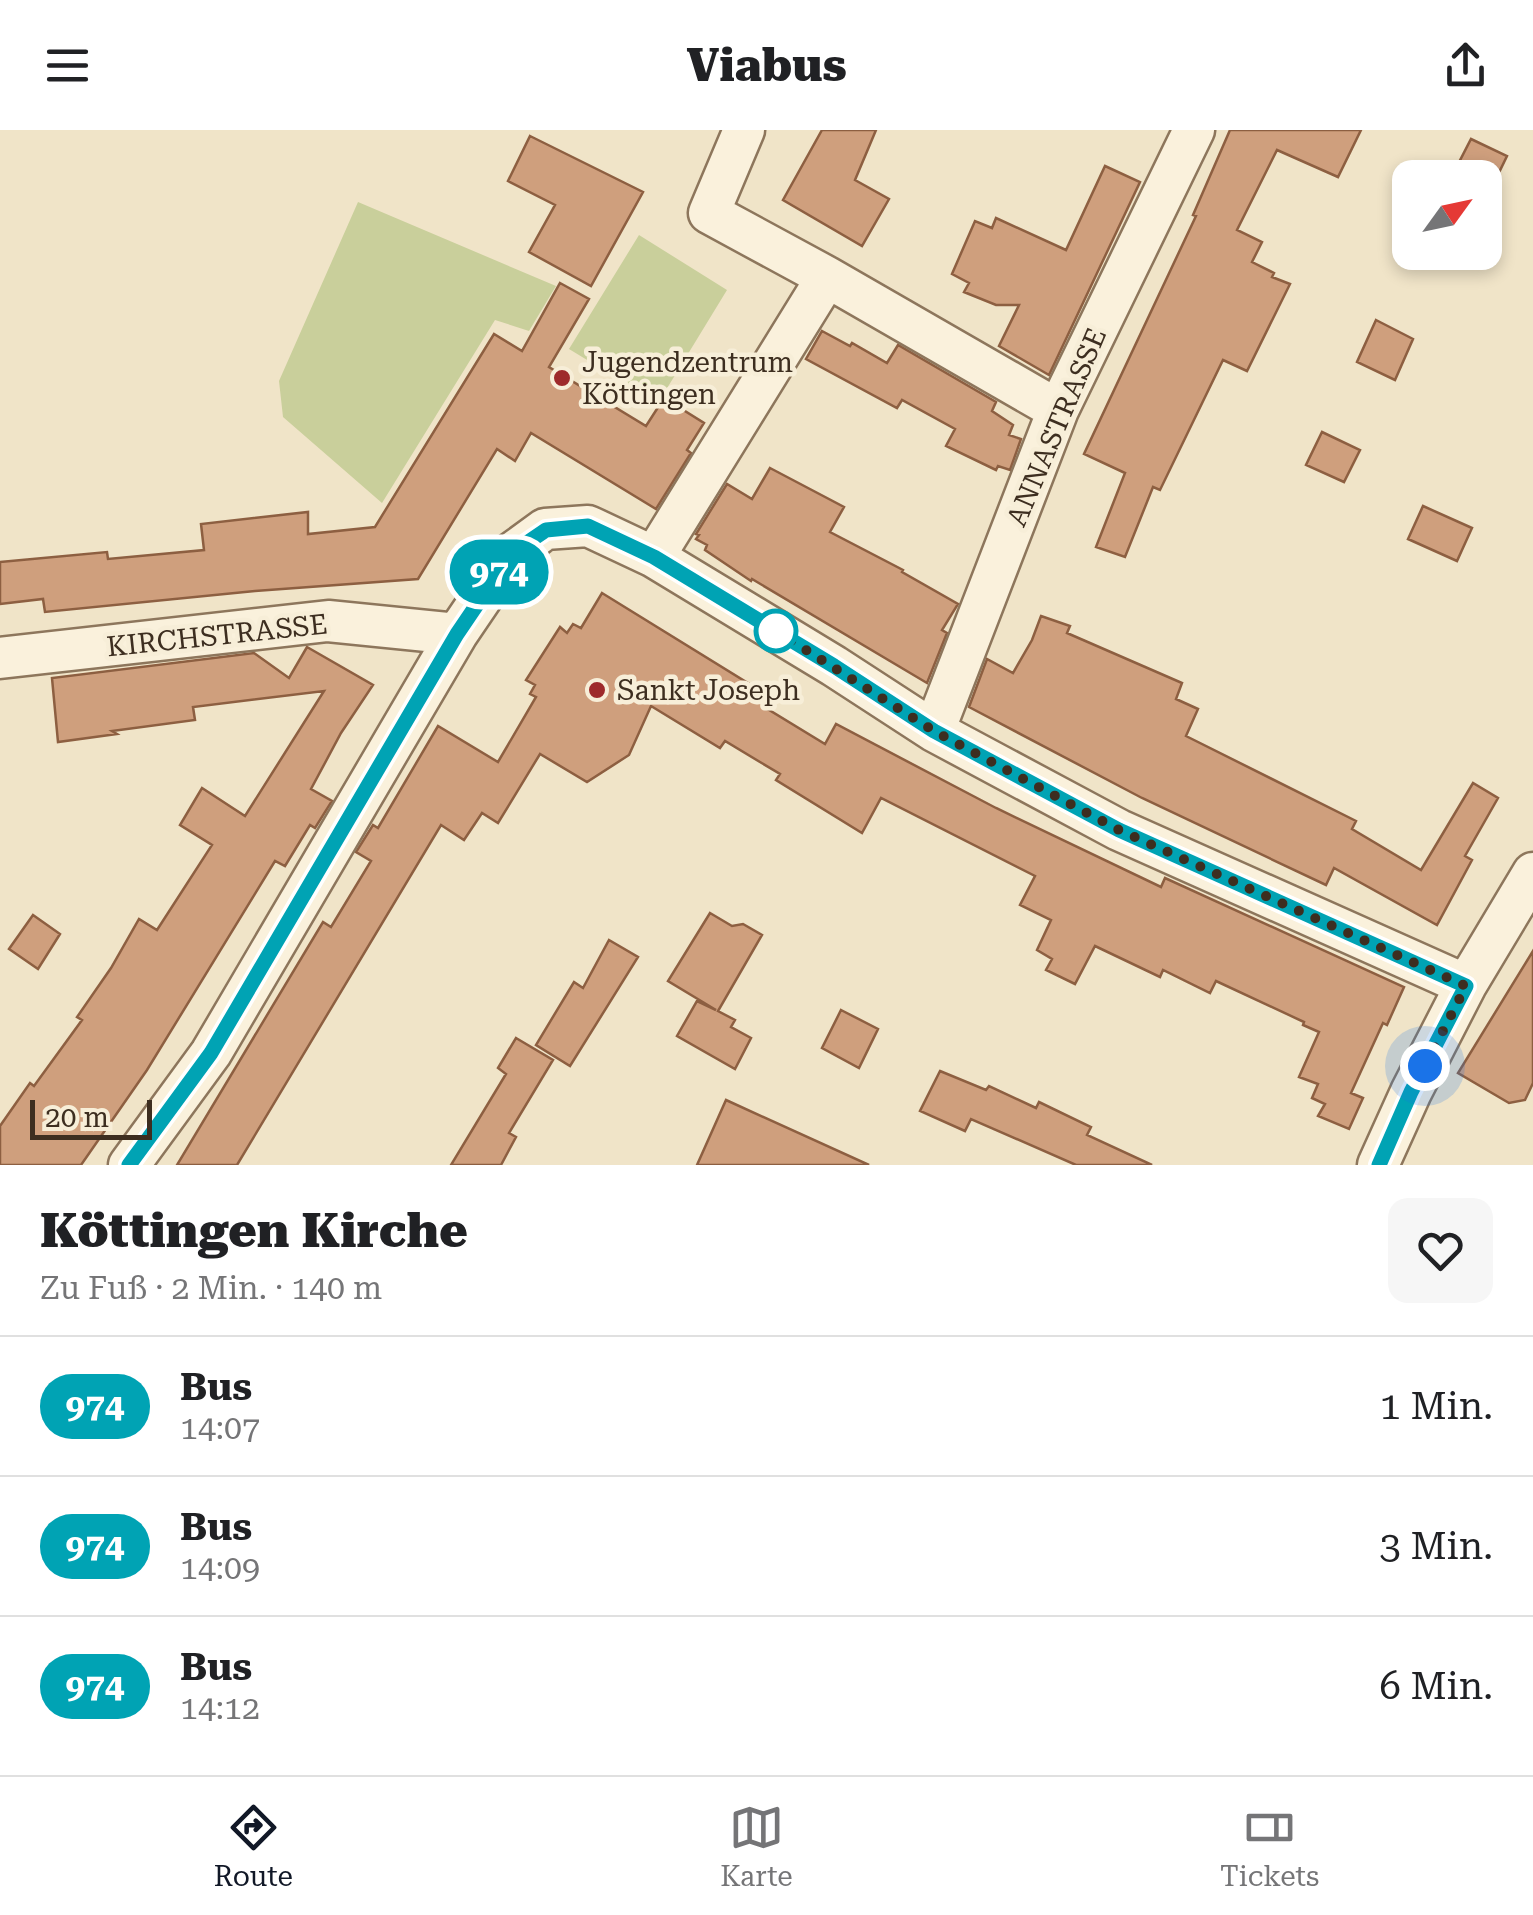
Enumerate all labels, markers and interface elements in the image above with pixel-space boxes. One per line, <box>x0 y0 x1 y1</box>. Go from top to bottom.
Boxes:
icon: menu <box>40 38 95 93</box>
icon: share <box>1438 38 1493 93</box>
text: Viabus <box>686 39 847 92</box>
north arrow <box>1392 160 1502 270</box>
map controls <box>1392 160 1502 270</box>
street label: ANNASTRASSE <box>1000 323 1113 531</box>
place label: Jugendzentrum Köttingen <box>582 346 793 411</box>
marker: Jugendzentrum Köttingen <box>551 367 573 389</box>
line badge: 974 <box>442 540 556 604</box>
text: 974 <box>470 552 528 593</box>
street label: KIRCHSTRASSE <box>105 608 329 663</box>
unlabelled marker <box>755 610 797 652</box>
place label: Sankt Joseph <box>617 674 800 707</box>
marker: Sankt Joseph <box>586 679 608 701</box>
your location <box>1400 1041 1450 1091</box>
scale bar <box>30 1095 152 1140</box>
text: 20 m <box>45 1101 109 1134</box>
button: heart <box>1388 1198 1493 1303</box>
text: Köttingen Kirche <box>40 1203 468 1259</box>
text: Zu Fuß · 2 Min. · 140 m <box>40 1269 382 1307</box>
text: Bus <box>180 1365 252 1409</box>
text: 1 Min. <box>1379 1384 1493 1428</box>
text: 974 <box>66 1386 124 1427</box>
text: 14:07 <box>180 1409 260 1447</box>
text: Bus <box>180 1505 252 1549</box>
text: 3 Min. <box>1379 1524 1493 1568</box>
text: 974 <box>66 1526 124 1567</box>
text: 14:09 <box>180 1549 260 1587</box>
text: Bus <box>180 1645 252 1689</box>
text: 6 Min. <box>1379 1664 1493 1708</box>
text: 974 <box>66 1666 124 1707</box>
text: 14:12 <box>180 1689 260 1727</box>
tab: Route <box>214 1800 293 1893</box>
tab: Karte <box>720 1800 793 1893</box>
tab: Tickets <box>1220 1800 1319 1893</box>

